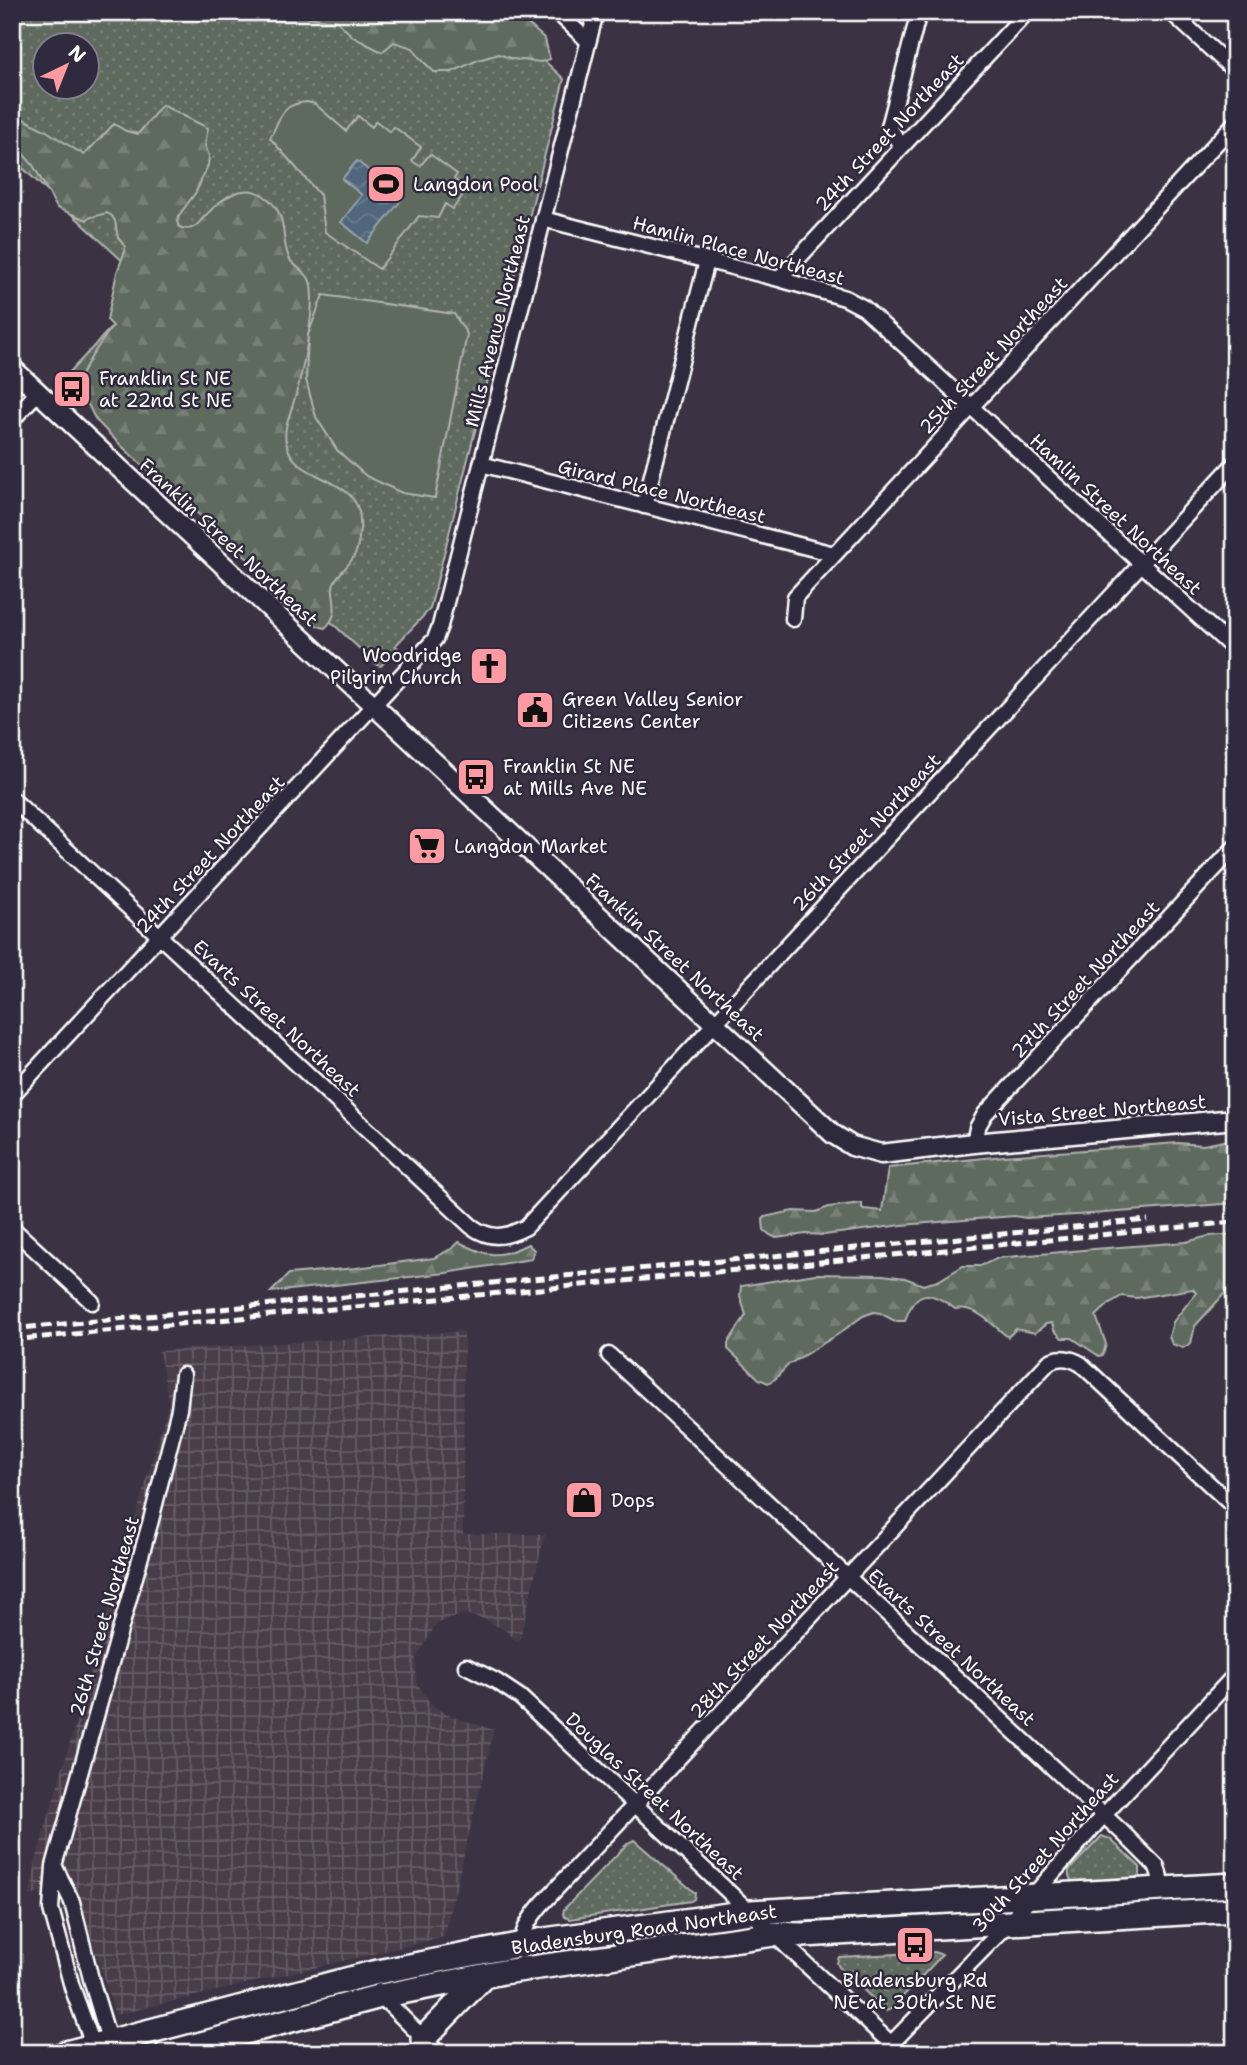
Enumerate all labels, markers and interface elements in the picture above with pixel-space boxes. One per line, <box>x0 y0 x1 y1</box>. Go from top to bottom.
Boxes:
north arrow <box>32 32 102 102</box>
text: N <box>63 40 91 68</box>
street label: 24th Street Northeast <box>810 48 969 217</box>
sports icon: Langdon Pool <box>365 163 407 205</box>
place label: Langdon Pool <box>413 172 539 197</box>
street label: Hamlin Place Northeast <box>630 210 848 291</box>
street label: Mills Avenue Northeast <box>459 213 536 430</box>
street label: 25th Street Northeast <box>914 271 1073 439</box>
place label: Franklin St NE at 22nd St NE <box>99 366 232 413</box>
bus stop icon: Franklin St NE at 22nd St NE <box>51 368 93 410</box>
street label: Hamlin Street Northeast <box>1024 428 1207 601</box>
street label: Franklin Street Northeast <box>134 453 323 632</box>
street label: Girard Place Northeast <box>555 454 769 529</box>
place label: Woodridge Pilgrim Church <box>330 643 462 690</box>
church icon: Woodridge Pilgrim Church <box>468 645 510 687</box>
place label: Green Valley Senior Citizens Center <box>562 687 743 734</box>
public building icon: Green Valley Senior Citizens Center <box>514 689 556 731</box>
street label: 26th Street Northeast <box>787 748 946 917</box>
place label: Franklin St NE at Mills Ave NE <box>503 754 647 801</box>
bus stop icon: Franklin St NE at Mills Ave NE <box>455 756 497 798</box>
street label: 24th Street Northeast <box>131 770 290 939</box>
supermarket icon: Langdon Market <box>406 825 448 867</box>
place label: Langdon Market <box>454 834 608 859</box>
street label: Franklin Street Northeast <box>580 868 769 1047</box>
street label: 27th Street Northeast <box>1006 895 1165 1064</box>
street label: Evarts Street Northeast <box>188 934 366 1103</box>
street label: Vista Street Northeast <box>997 1089 1207 1132</box>
shop icon: Dops <box>563 1479 605 1521</box>
place label: Dops <box>611 1488 655 1513</box>
street label: 26th Street Northeast <box>64 1513 145 1719</box>
street label: 28th Street Northeast <box>684 1555 844 1724</box>
street label: Evarts Street Northeast <box>863 1563 1041 1732</box>
street label: Douglas Street Northeast <box>560 1707 749 1886</box>
street label: 30th Street Northeast <box>966 1767 1124 1938</box>
street label: Bladensburg Road Northeast <box>510 1898 778 1961</box>
bus stop icon: Bladensburg Rd NE at 30th St NE <box>894 1924 936 1966</box>
place label: Bladensburg Rd NE at 30th St NE <box>833 1968 997 2015</box>

